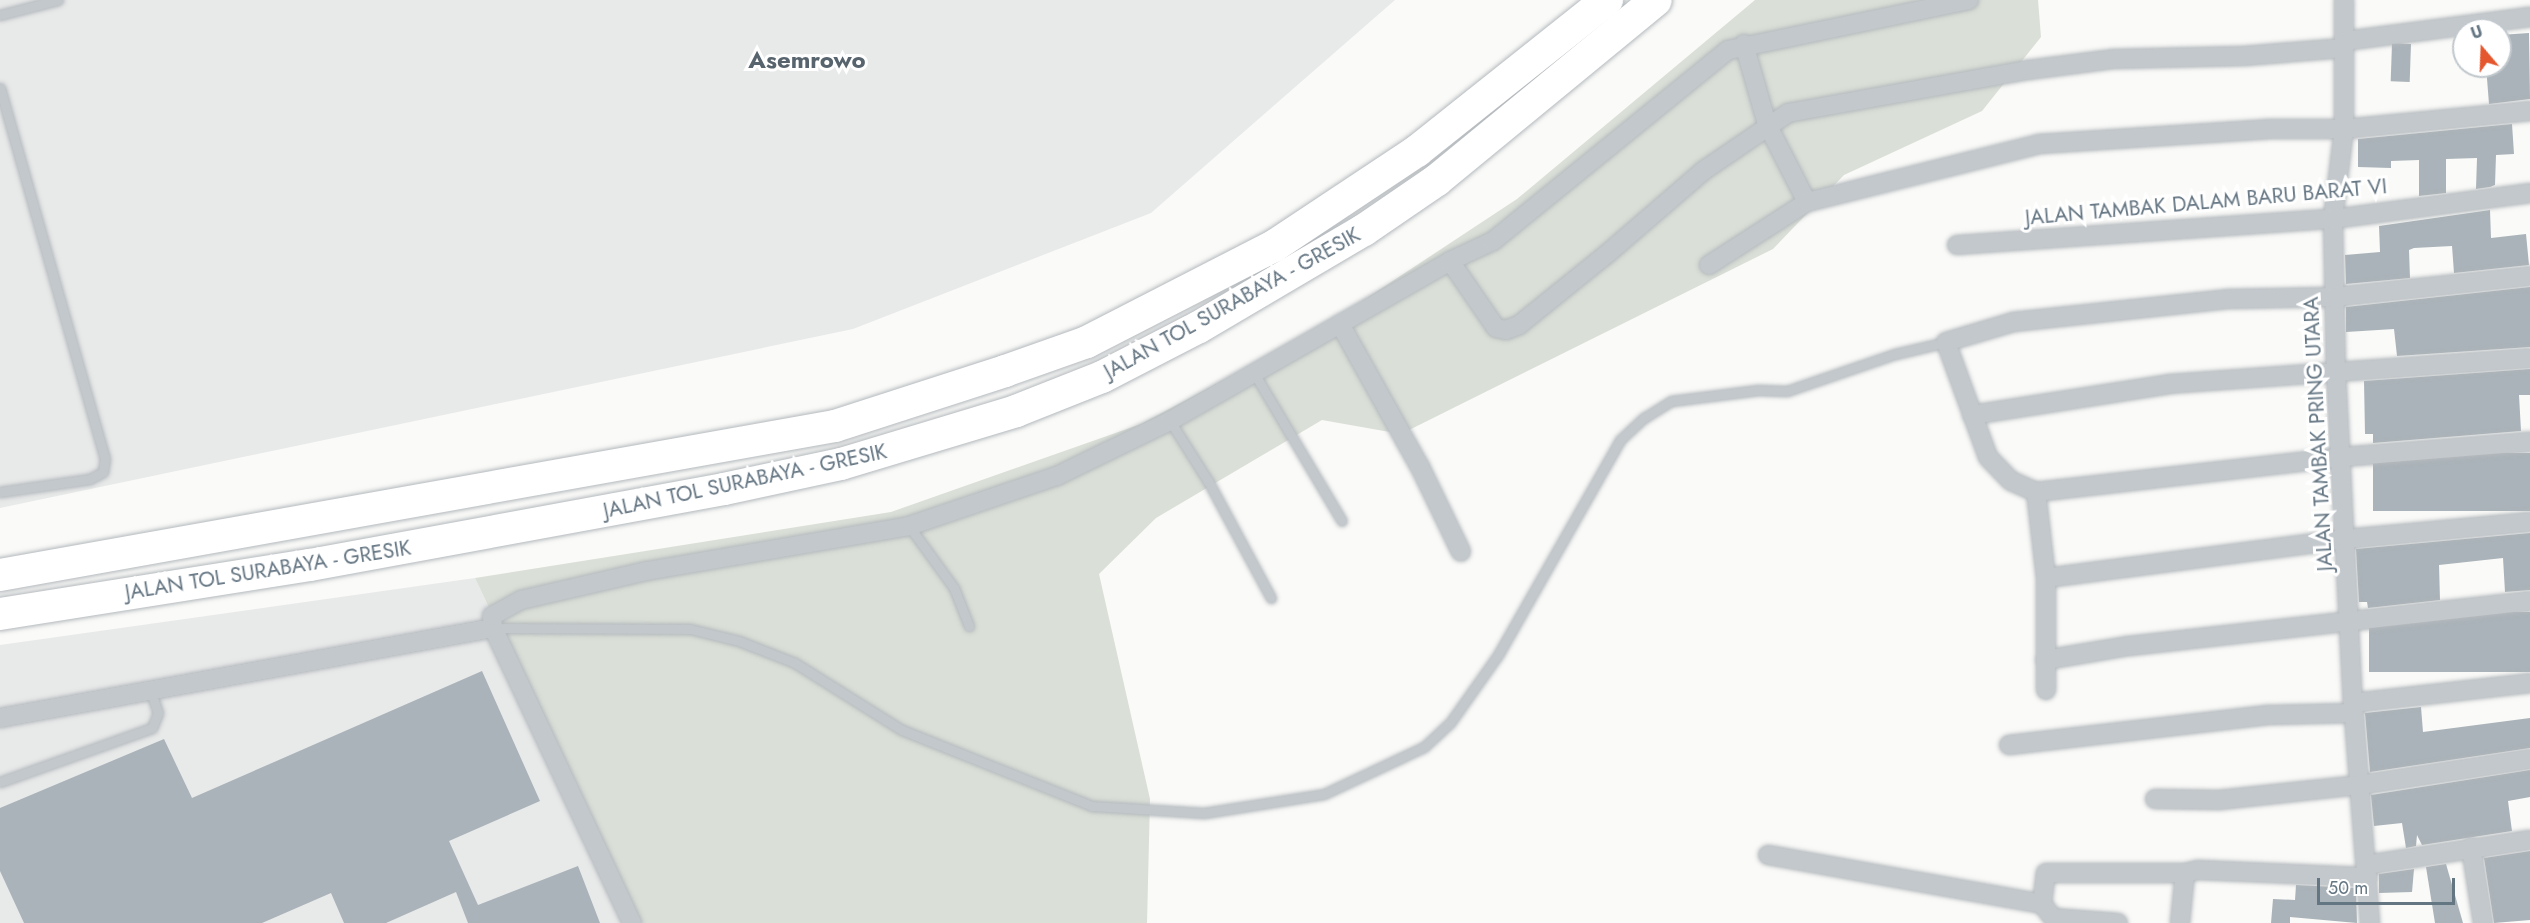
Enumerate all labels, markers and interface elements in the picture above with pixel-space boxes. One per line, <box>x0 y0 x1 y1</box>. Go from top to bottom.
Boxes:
north arrow <box>2452 18 2512 78</box>
text: U <box>2468 20 2486 45</box>
district label: Asemrowo <box>748 46 866 74</box>
street label: JALAN TAMBAK DALAM BARU BARAT VI <box>2024 174 2388 230</box>
street label: JALAN TOL SURABAYA - GRESIK <box>1099 222 1365 384</box>
street label: JALAN TAMBAK PRING UTARA <box>2298 296 2338 572</box>
street label: JALAN TOL SURABAYA - GRESIK <box>601 439 889 523</box>
street label: JALAN TOL SURABAYA - GRESIK <box>123 535 413 605</box>
scale bar <box>2320 866 2458 904</box>
text: 50 m <box>2328 875 2368 901</box>

